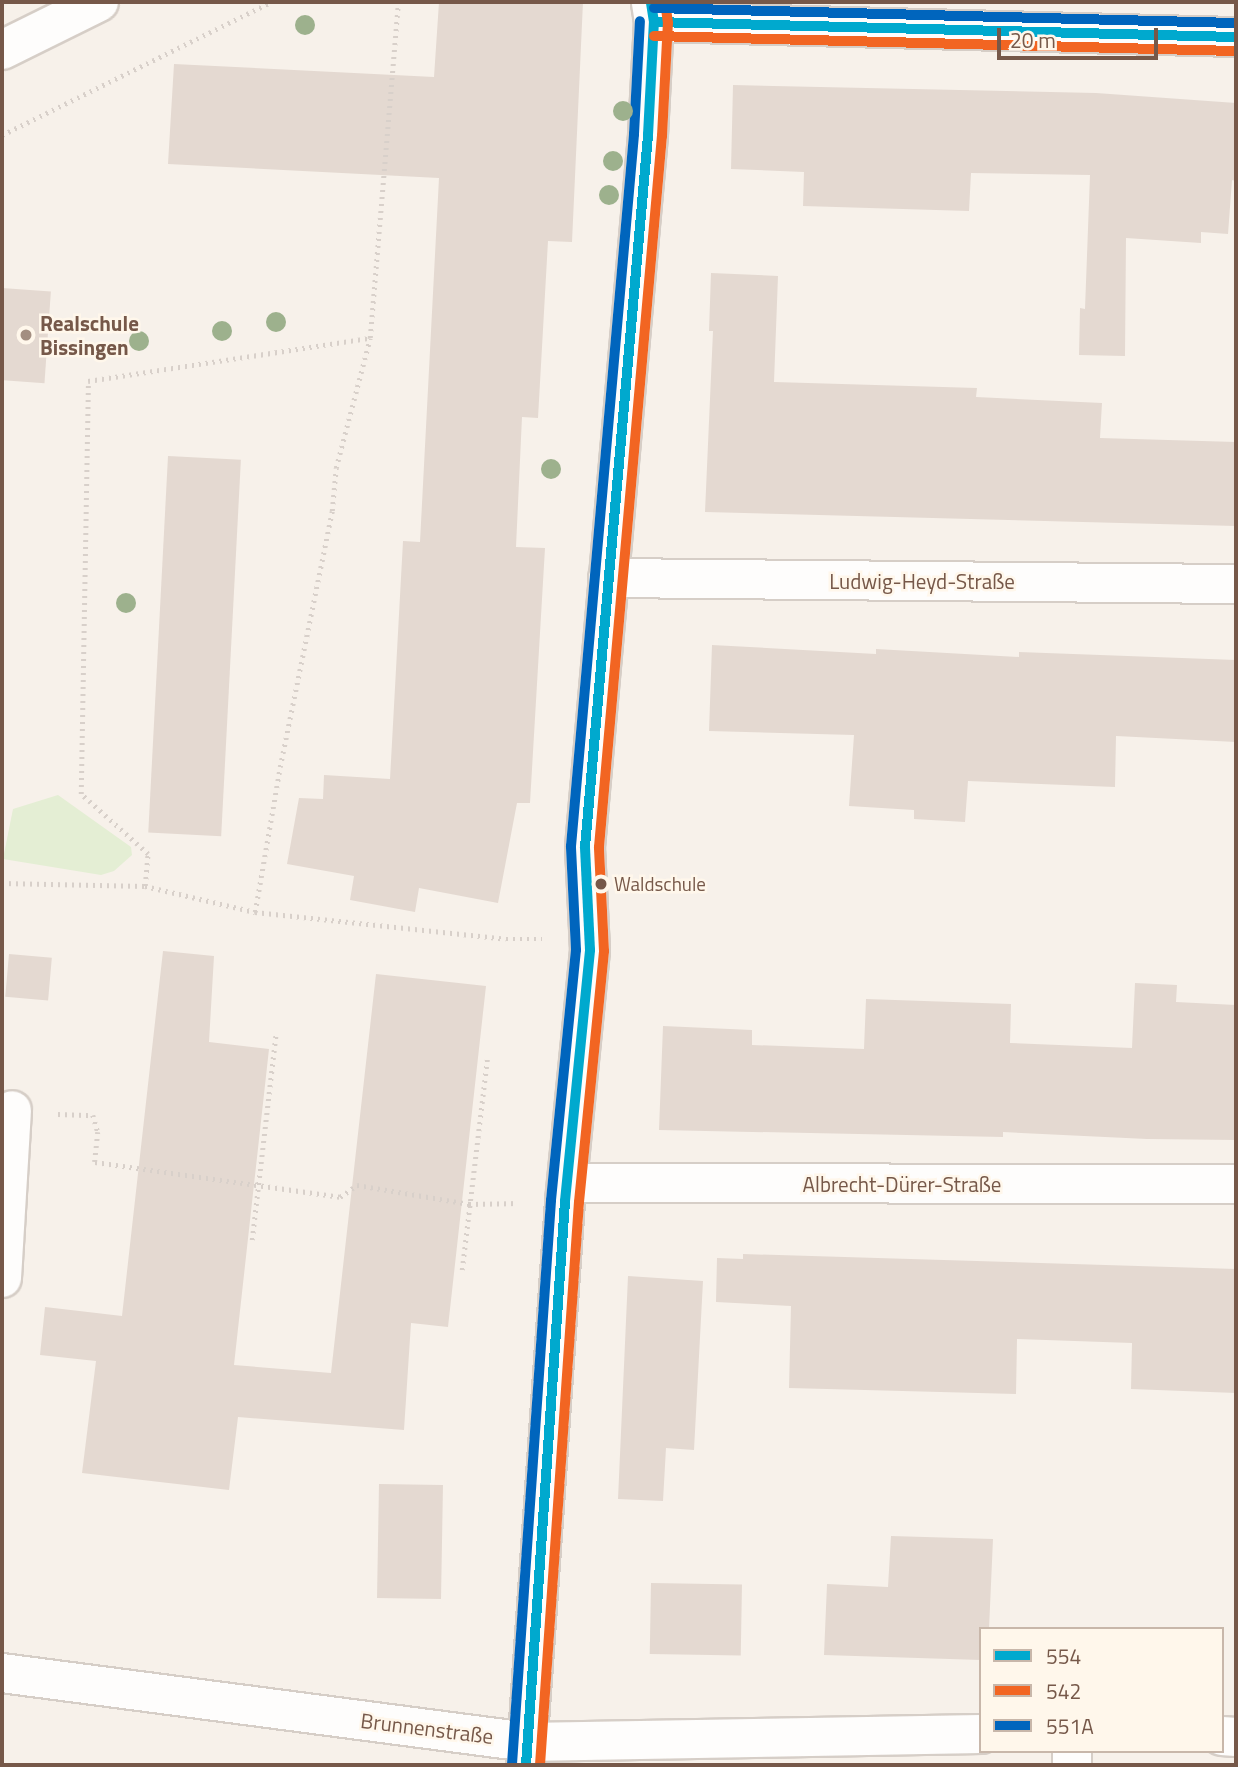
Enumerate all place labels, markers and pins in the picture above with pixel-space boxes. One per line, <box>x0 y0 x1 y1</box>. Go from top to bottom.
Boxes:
place label: Realschule Bissingen <box>40 310 139 360</box>
marker: Realschule Bissingen <box>18 327 34 343</box>
place label: Waldschule <box>614 873 706 895</box>
marker: Waldschule <box>594 877 608 891</box>

